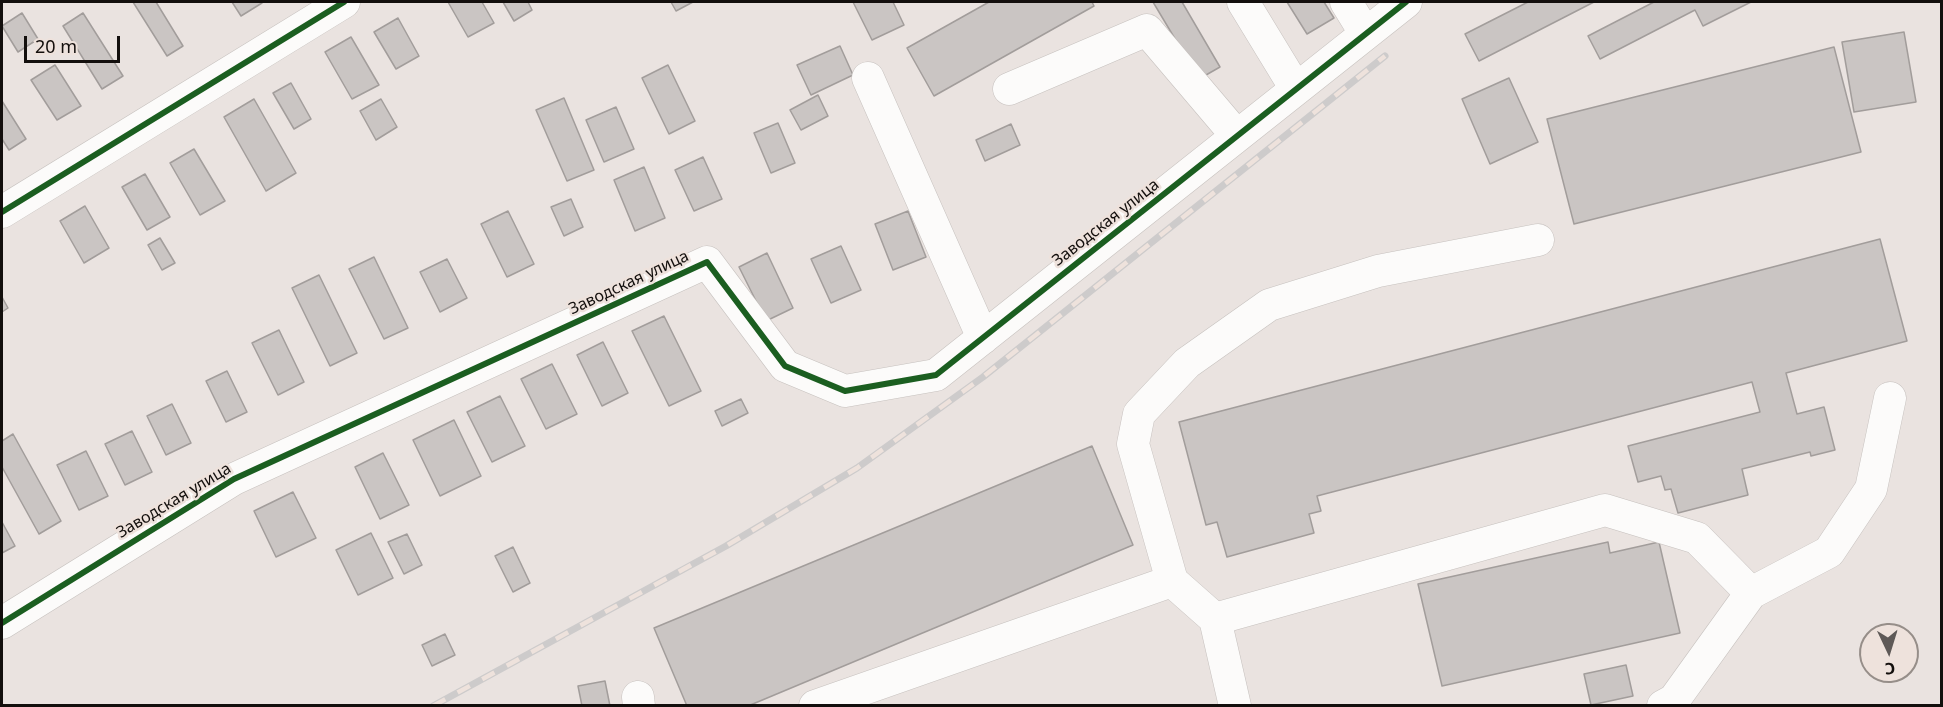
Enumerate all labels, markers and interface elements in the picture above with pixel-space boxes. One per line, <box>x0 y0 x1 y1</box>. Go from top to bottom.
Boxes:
scale bar <box>27 24 123 62</box>
text: 20 m <box>35 34 77 58</box>
street label: Заводская улица <box>1049 175 1163 271</box>
street label: Заводская улица <box>566 247 692 319</box>
street label: Заводская улица <box>113 459 235 543</box>
north arrow <box>1859 623 1919 683</box>
text: С <box>1884 658 1896 680</box>

